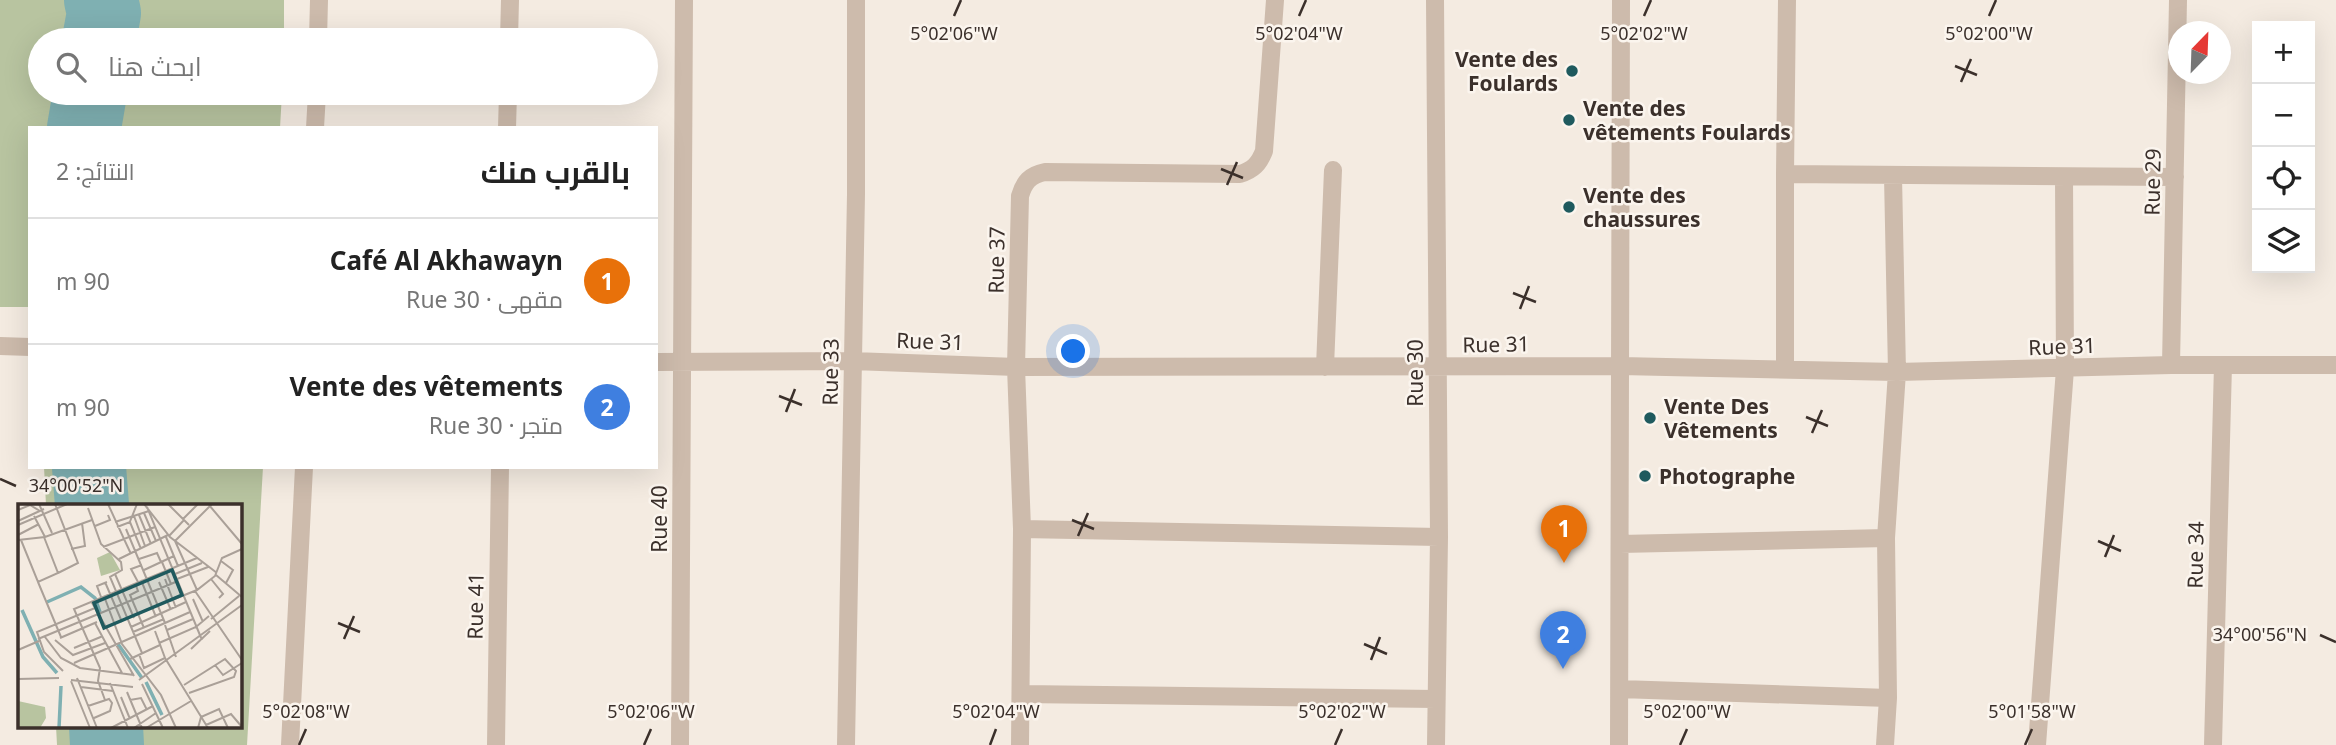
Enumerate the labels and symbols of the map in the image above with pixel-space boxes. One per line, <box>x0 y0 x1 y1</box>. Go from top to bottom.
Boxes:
text: 5°02'06"W <box>910 21 998 45</box>
text: 5°02'04"W <box>1255 21 1343 45</box>
text: 5°02'02"W <box>1600 21 1688 45</box>
text: 5°02'00"W <box>1945 21 2033 45</box>
north arrow <box>2168 21 2231 84</box>
place label: Vente des Foulards <box>1455 45 1558 97</box>
marker: Vente des Foulards <box>1564 63 1580 79</box>
place label: Vente des vêtements Foulards <box>1583 94 1791 146</box>
marker: Vente des vêtements Foulards <box>1561 112 1577 128</box>
street label: Rue 29 <box>2137 148 2167 216</box>
place label: Vente des chaussures <box>1583 181 1701 233</box>
marker: Vente des chaussures <box>1561 199 1577 215</box>
street label: Rue 37 <box>981 226 1011 294</box>
street label: Rue 31 <box>896 326 964 356</box>
street label: Rue 31 <box>1462 329 1530 359</box>
street label: Rue 31 <box>2028 331 2096 361</box>
your location <box>1056 334 1090 368</box>
street label: Rue 33 <box>815 338 845 406</box>
street label: Rue 30 <box>1401 339 1429 407</box>
place label: Vente Des Vêtements <box>1664 392 1778 444</box>
marker: Vente Des Vêtements <box>1642 410 1658 426</box>
place label: Photographe <box>1659 462 1795 490</box>
marker: Photographe <box>1637 468 1653 484</box>
text: 34°00'52"N <box>29 473 123 497</box>
street label: Rue 40 <box>645 485 673 553</box>
inset map <box>18 504 242 728</box>
pin: 1 <box>1541 505 1587 563</box>
street label: Rue 34 <box>2180 521 2210 589</box>
street label: Rue 41 <box>460 572 490 640</box>
pin: 2 <box>1540 611 1586 669</box>
text: 34°00'56"N <box>2213 622 2307 646</box>
text: 5°02'08"W <box>262 699 350 723</box>
text: 5°02'06"W <box>607 699 695 723</box>
text: 5°02'04"W <box>952 699 1040 723</box>
text: 5°02'02"W <box>1298 699 1386 723</box>
text: 5°02'00"W <box>1643 699 1731 723</box>
text: 5°01'58"W <box>1988 699 2076 723</box>

